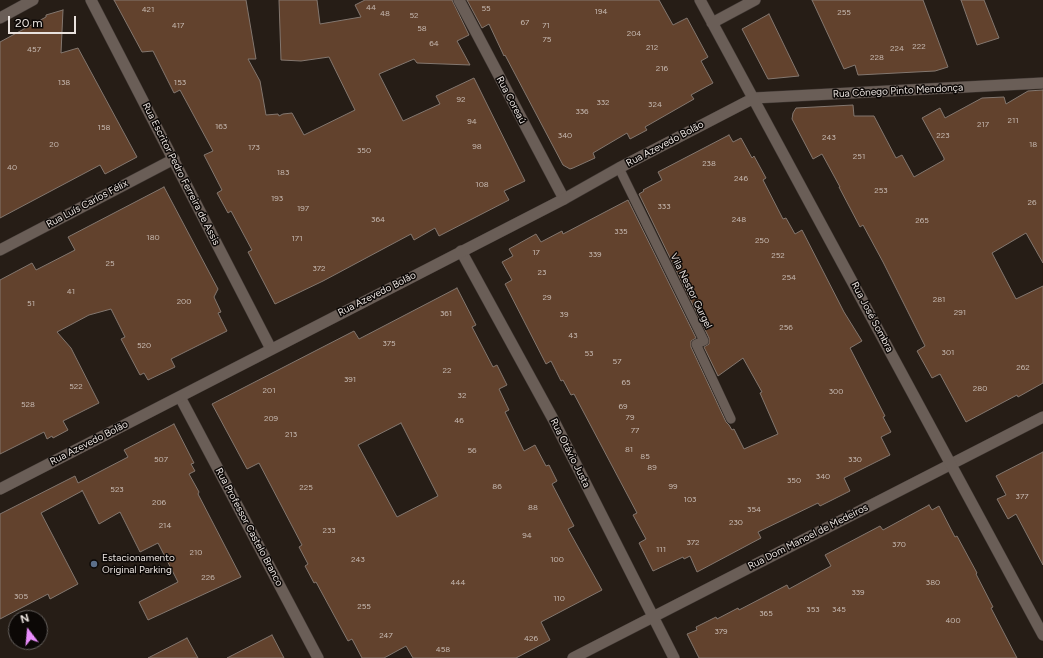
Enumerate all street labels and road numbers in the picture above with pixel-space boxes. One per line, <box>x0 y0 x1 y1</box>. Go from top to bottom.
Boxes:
street label: Rua Coreaú <box>494 74 528 126</box>
street label: Rua Cônego Pinto Mendonça <box>832 82 964 100</box>
street label: Rua Escritor Pedro Ferreira de Assis <box>140 101 222 247</box>
street label: Rua Azevedo Bolão <box>624 118 706 170</box>
street label: Rua Luís Carlos Félix <box>44 177 130 231</box>
street label: Vila Nestor Gurgel <box>668 251 714 331</box>
street label: Rua Azevedo Bolão <box>336 269 418 319</box>
street label: Rua José Sombra <box>848 280 896 354</box>
street label: Rua Otávio Justa <box>547 416 593 490</box>
street label: Rua Azevedo Bolão <box>48 418 130 468</box>
street label: Rua Professor Castelo Branco <box>213 466 285 588</box>
street label: Rua Dom Manoel de Medeiros <box>746 501 870 573</box>

